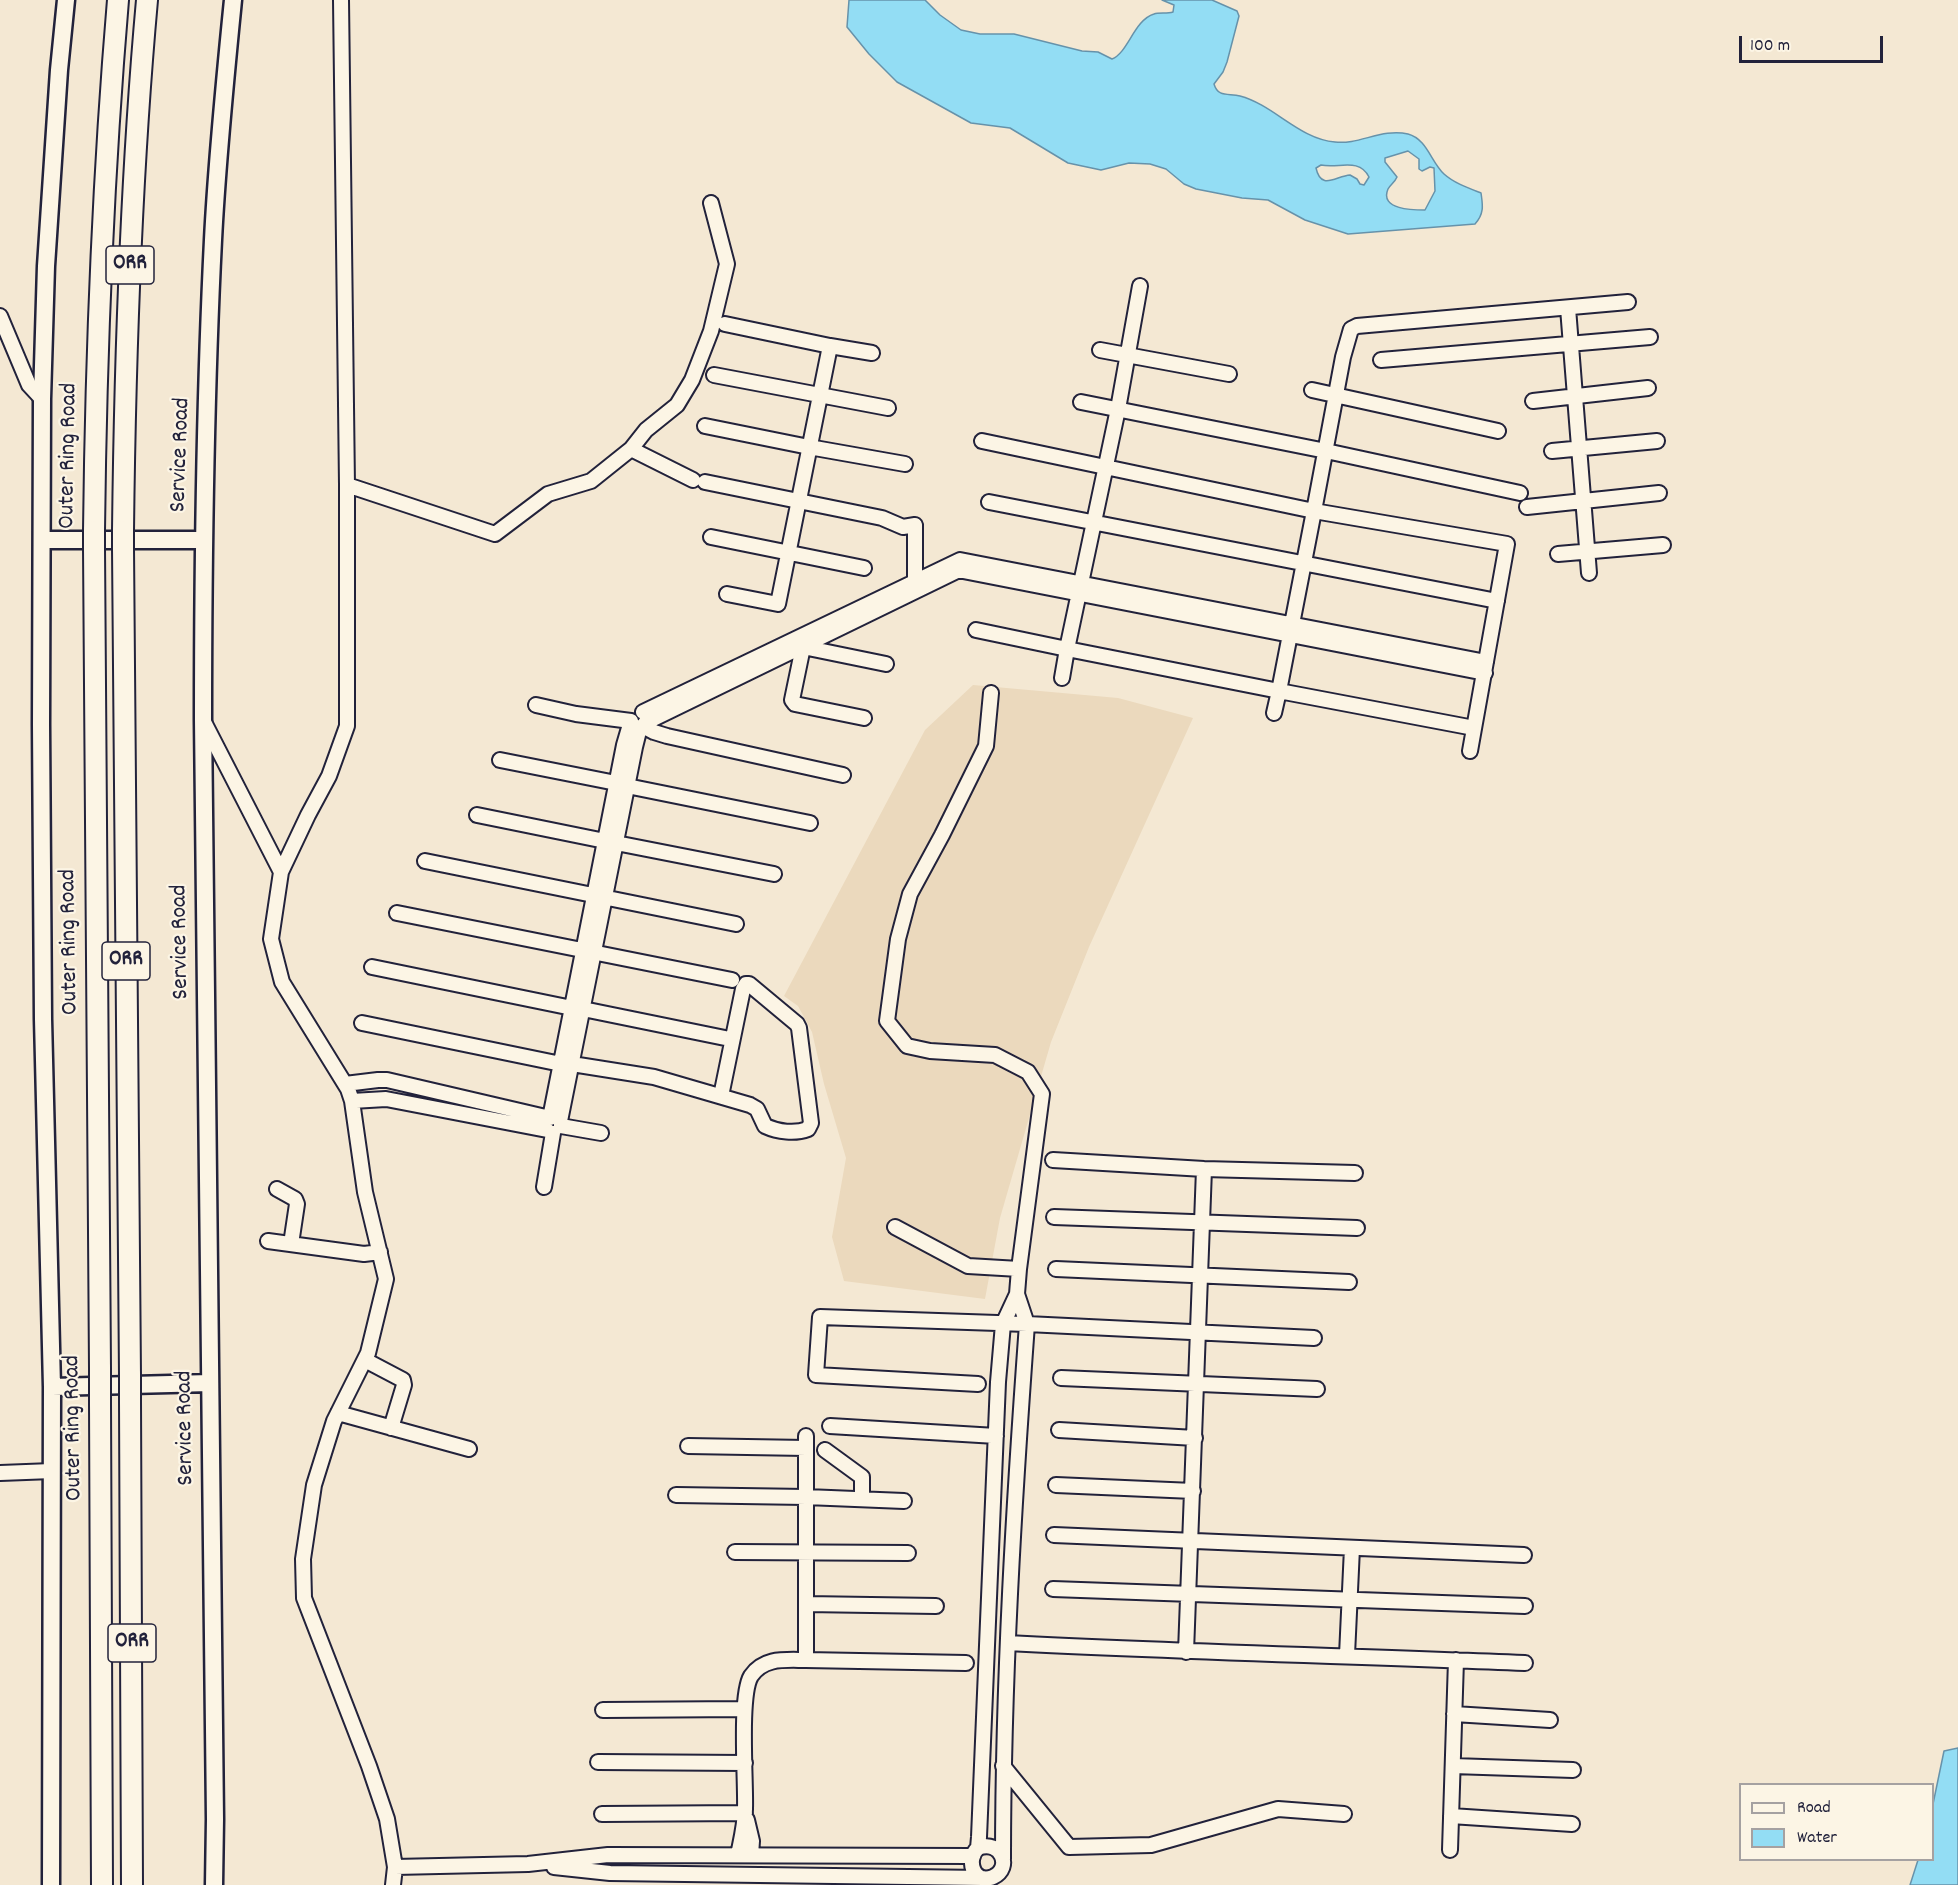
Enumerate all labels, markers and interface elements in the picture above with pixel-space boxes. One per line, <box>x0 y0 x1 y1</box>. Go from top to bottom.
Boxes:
scale bar <box>1742 24 1886 62</box>
text: 100 m <box>1750 34 1790 59</box>
road number: ORR <box>106 246 154 284</box>
street label: Outer Ring Road <box>54 383 86 529</box>
street label: Service Road <box>166 397 198 513</box>
street label: Outer Ring Road <box>55 869 87 1015</box>
street label: Service Road <box>167 884 197 1000</box>
road number: ORR <box>102 942 150 980</box>
street label: Outer Ring Road <box>59 1355 91 1501</box>
street label: Service Road <box>172 1370 202 1486</box>
road number: ORR <box>108 1624 156 1662</box>
legend <box>1739 1783 1934 1861</box>
text: Road <box>1797 1796 1831 1821</box>
text: Water <box>1797 1826 1837 1851</box>

